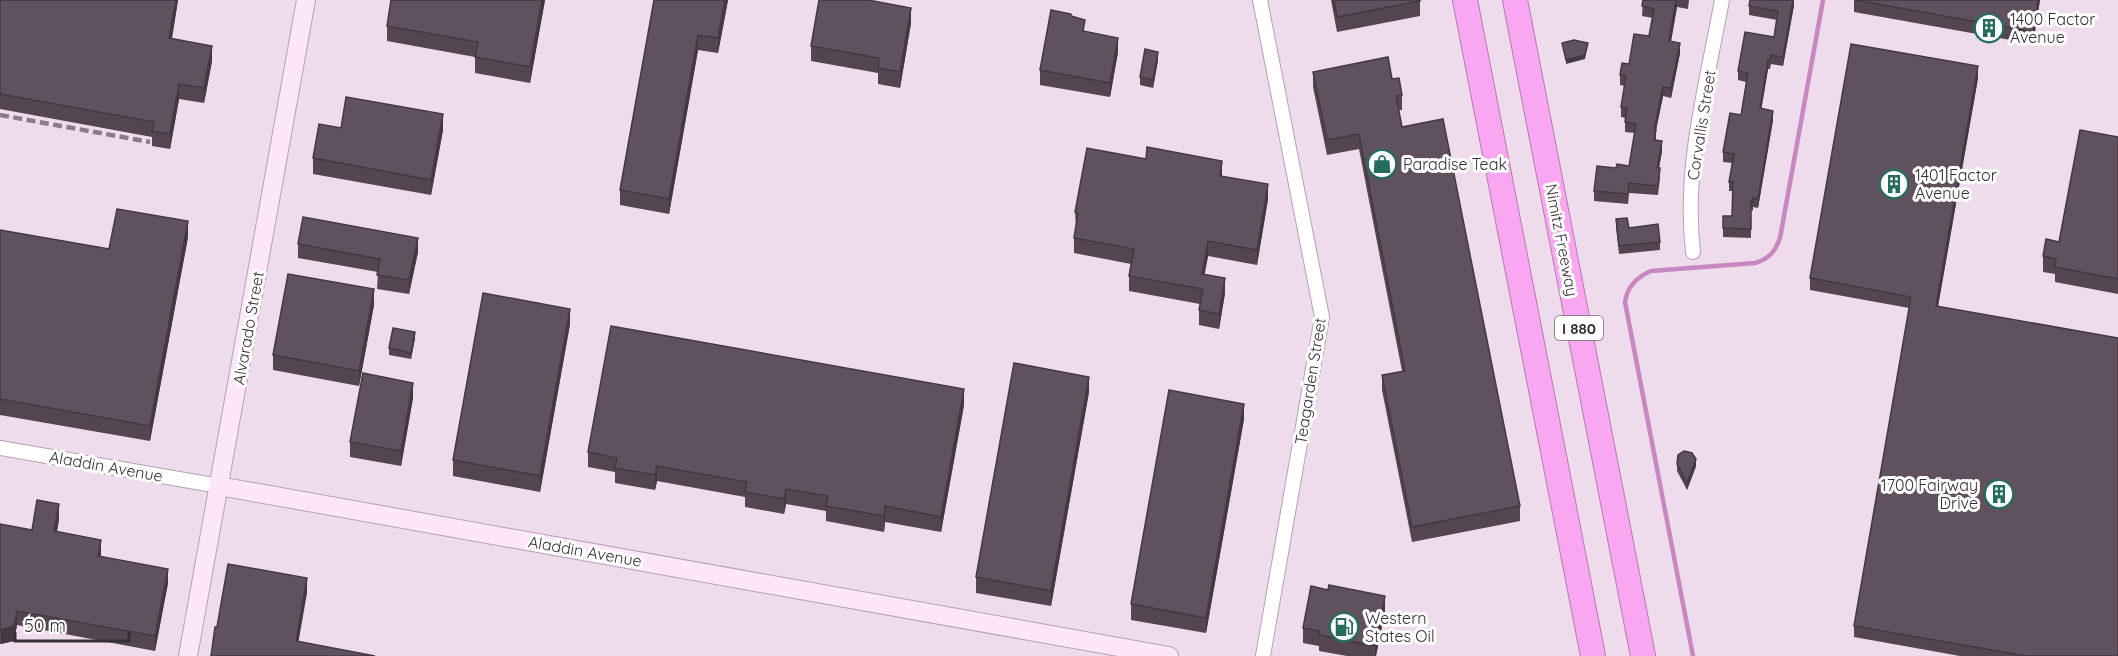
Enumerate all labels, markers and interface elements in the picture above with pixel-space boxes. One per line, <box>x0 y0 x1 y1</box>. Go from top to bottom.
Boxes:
place label: 1400 Factor Avenue <box>2010 9 2095 47</box>
building icon: 1400 Factor Avenue <box>1973 12 2005 44</box>
street label: Corvallis Street <box>1682 68 1720 182</box>
shop icon: Paradise Teak <box>1366 148 1398 180</box>
place label: Paradise Teak <box>1403 154 1507 174</box>
place label: 1401 Factor Avenue <box>1915 165 1997 203</box>
building icon: 1401 Factor Avenue <box>1878 168 1910 200</box>
street label: Nimitz Freeway <box>1541 182 1583 298</box>
street label: Alvarado Street <box>228 270 268 386</box>
street label: Teagarden Street <box>1290 316 1330 446</box>
road number: I 880 <box>1555 316 1603 340</box>
street label: Aladdin Avenue <box>48 446 164 486</box>
place label: 1700 Fairway Drive <box>1881 475 1978 513</box>
building icon: 1700 Fairway Drive <box>1983 478 2015 510</box>
street label: Aladdin Avenue <box>527 531 643 571</box>
scale bar <box>15 605 129 643</box>
place label: Western States Oil <box>1365 608 1435 646</box>
fuel station icon: Western States Oil <box>1328 611 1360 643</box>
text: 50 m <box>24 614 66 637</box>

